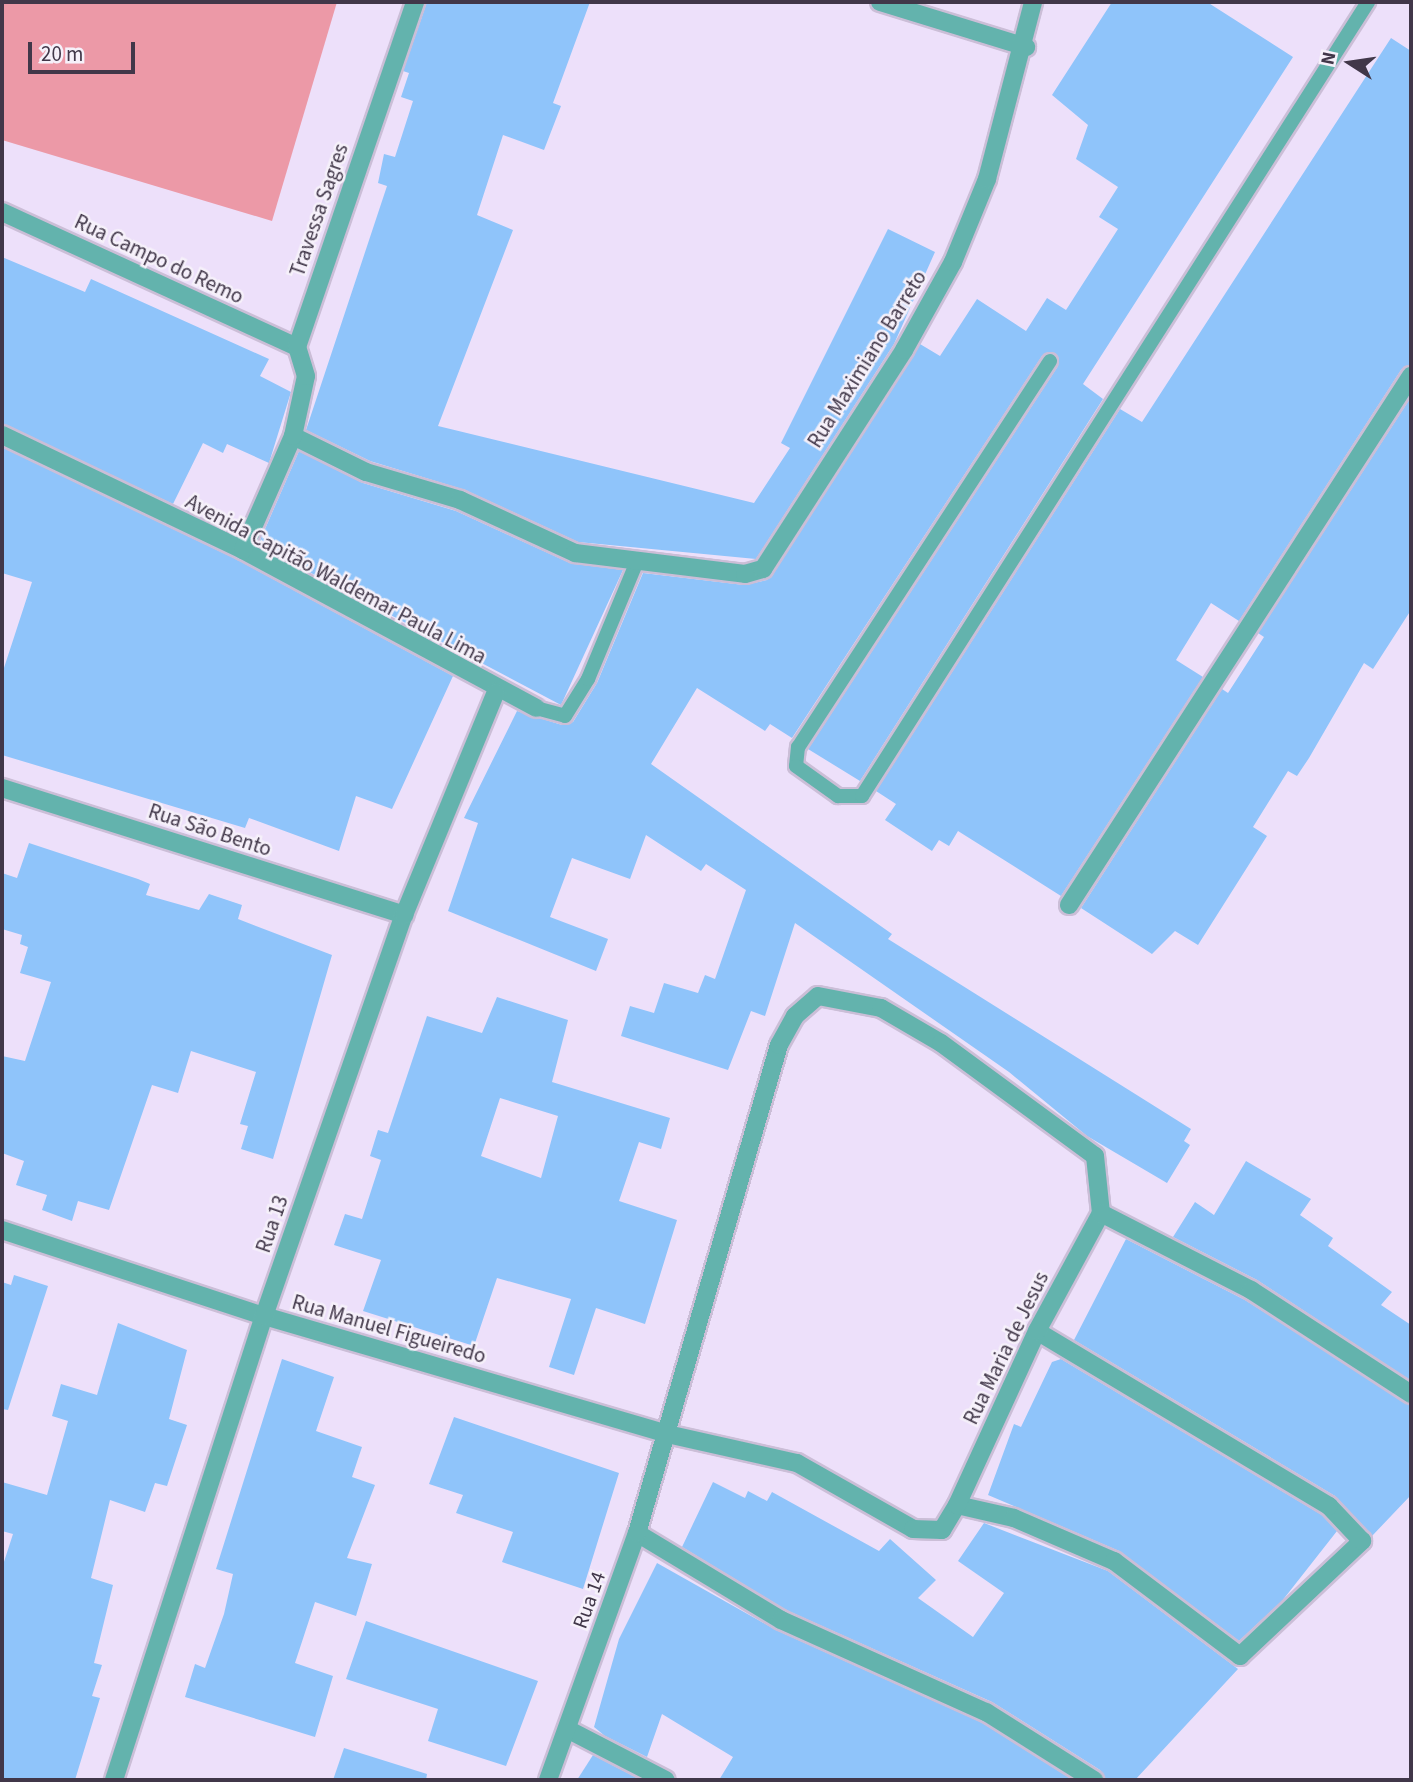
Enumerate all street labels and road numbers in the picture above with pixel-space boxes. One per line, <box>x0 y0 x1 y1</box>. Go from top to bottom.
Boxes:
street label: Travessa Sagres <box>284 140 354 280</box>
street label: Rua Campo do Remo <box>70 209 248 309</box>
street label: Rua Maximiano Barreto <box>802 266 932 452</box>
street label: Avenida Capitão Waldemar Paula Lima <box>181 489 491 669</box>
street label: Rua São Bento <box>145 798 275 862</box>
street label: Rua 13 <box>250 1192 294 1256</box>
street label: Rua Maria de Jesus <box>958 1267 1054 1429</box>
street label: Rua Manuel Figueiredo <box>289 1289 489 1369</box>
street label: Rua 14 <box>567 1568 611 1632</box>

